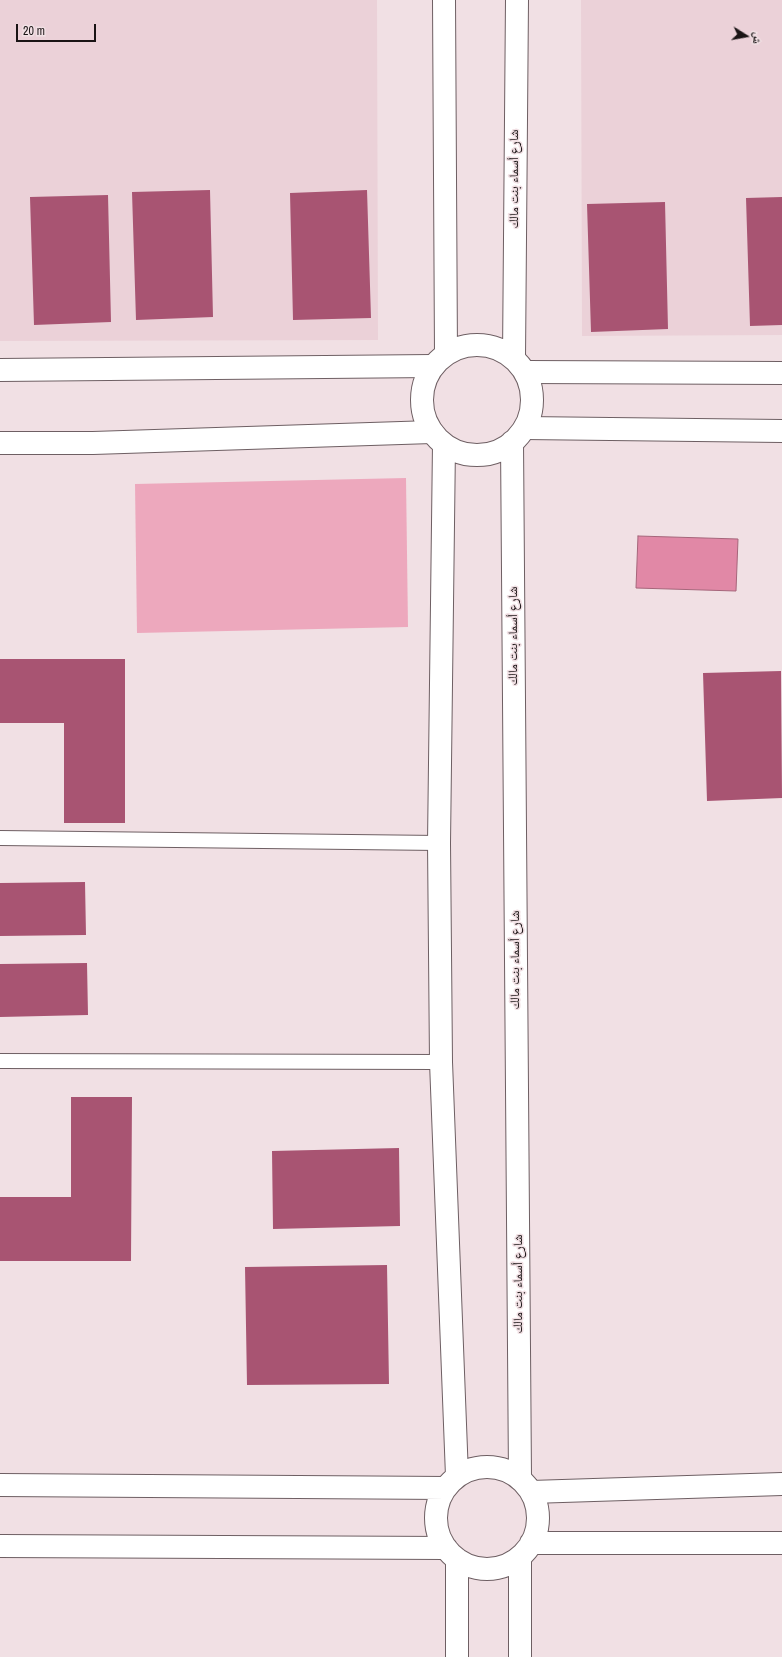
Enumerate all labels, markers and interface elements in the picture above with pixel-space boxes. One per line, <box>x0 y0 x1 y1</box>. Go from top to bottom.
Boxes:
scale bar <box>18 16 98 42</box>
north arrow <box>726 16 766 56</box>
text: 20 m <box>23 23 45 39</box>
text: ش <box>750 31 766 45</box>
street label: شارع أسماء بنت مالك <box>507 129 523 229</box>
street label: شارع أسماء بنت مالك <box>506 586 522 686</box>
street label: شارع أسماء بنت مالك <box>508 910 524 1010</box>
street label: شارع أسماء بنت مالك <box>511 1234 527 1334</box>

